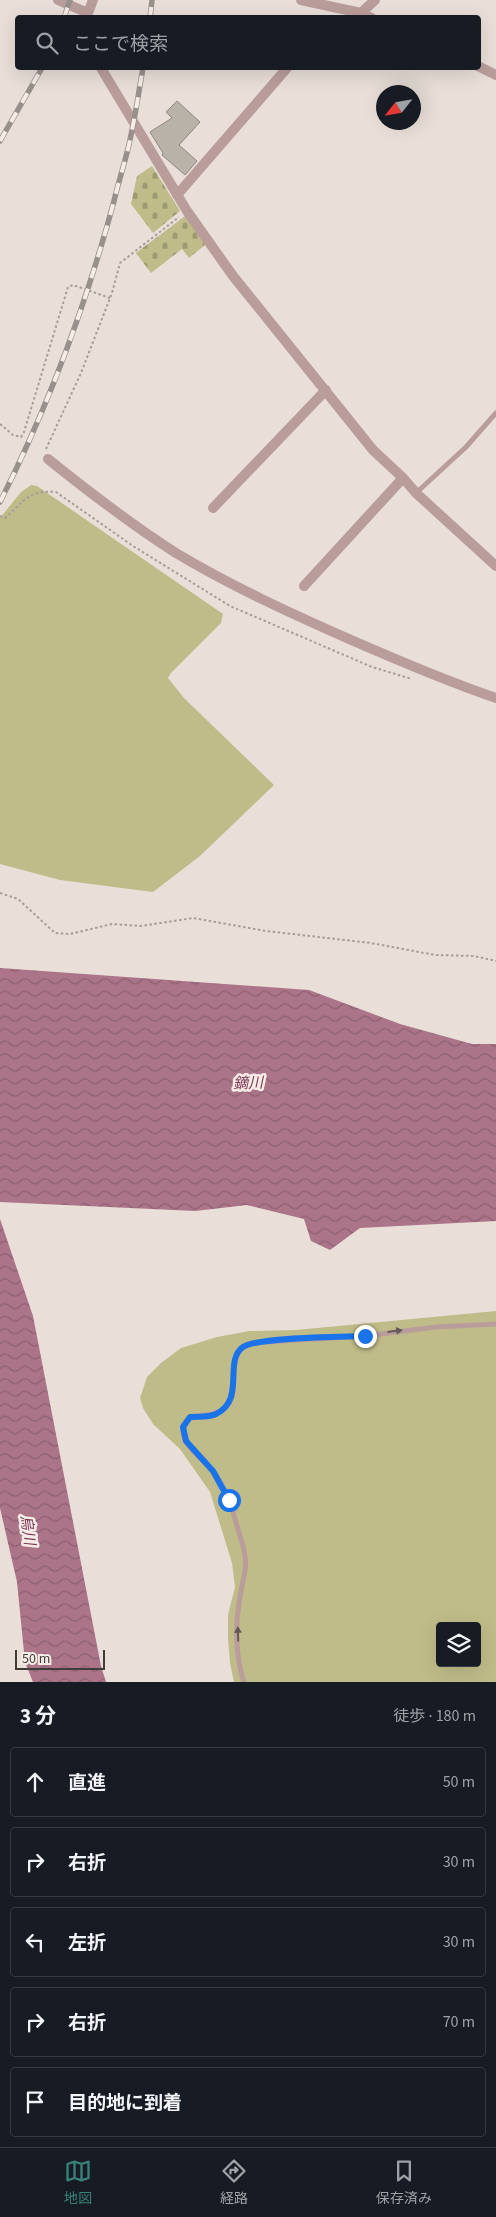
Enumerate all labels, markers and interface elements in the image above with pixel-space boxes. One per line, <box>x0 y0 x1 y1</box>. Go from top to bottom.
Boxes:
search box <box>15 15 481 70</box>
icon: search <box>33 29 61 57</box>
text: ここで検索 <box>73 31 168 58</box>
north arrow <box>376 85 421 130</box>
water label: 鏑川 <box>233 1072 265 1095</box>
route end <box>354 1325 377 1348</box>
one-way arrow <box>387 1327 403 1335</box>
route start <box>218 1489 241 1512</box>
water label: 烏川 <box>15 1514 40 1548</box>
map controls <box>436 1622 481 1667</box>
button: layers <box>436 1622 481 1667</box>
one-way arrow <box>234 1626 242 1642</box>
scale bar <box>15 1647 105 1670</box>
text: 50 m <box>22 1649 50 1669</box>
text: 3 分 <box>20 1701 56 1731</box>
text: 徒歩 · 180 m <box>393 1705 476 1727</box>
icon: ahead <box>21 1768 49 1796</box>
text: 直進 <box>68 1770 106 1797</box>
text: 50 m <box>443 1771 475 1793</box>
icon: right <box>21 1848 49 1876</box>
text: 右折 <box>68 1850 106 1877</box>
text: 30 m <box>443 1851 475 1873</box>
icon: left <box>21 1928 49 1956</box>
text: 左折 <box>68 1930 106 1957</box>
text: 30 m <box>443 1931 475 1953</box>
icon: right <box>21 2008 49 2036</box>
text: 右折 <box>68 2010 106 2037</box>
text: 70 m <box>443 2011 475 2033</box>
icon: arrive <box>21 2088 49 2116</box>
text: 目的地に到着 <box>68 2090 182 2117</box>
tab: 地図 <box>64 2157 92 2209</box>
tab: 経路 <box>220 2157 248 2209</box>
tab: 保存済み <box>376 2157 432 2209</box>

